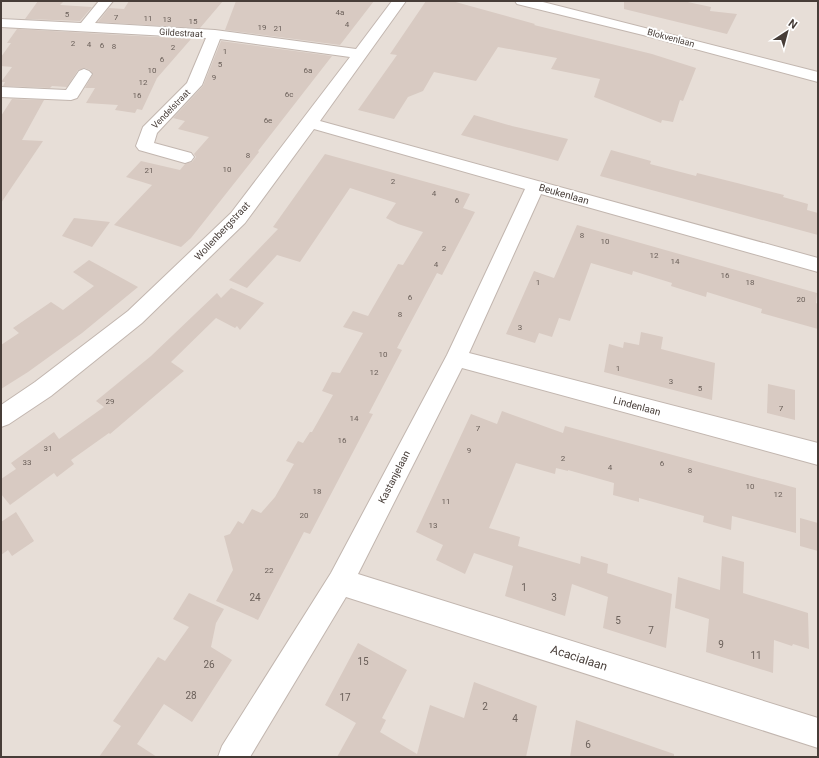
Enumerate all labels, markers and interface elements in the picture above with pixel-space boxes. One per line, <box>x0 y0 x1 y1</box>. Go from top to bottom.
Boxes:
house number: 4a <box>336 8 344 17</box>
house number: 5 <box>65 10 70 19</box>
north arrow <box>767 12 807 52</box>
house number: 7 <box>114 13 119 22</box>
house number: 11 <box>144 14 153 23</box>
house number: 13 <box>163 15 172 24</box>
house number: 15 <box>189 17 198 26</box>
text: N <box>786 17 800 32</box>
house number: 4 <box>345 20 350 29</box>
house number: 19 <box>258 23 267 32</box>
house number: 21 <box>274 24 283 33</box>
street label: Gildestraat <box>159 27 203 39</box>
street label: Blokvenlaan <box>646 27 696 49</box>
house number: 2 <box>71 39 76 48</box>
house number: 4 <box>87 40 92 49</box>
house number: 6 <box>100 41 105 50</box>
house number: 8 <box>112 42 117 51</box>
house number: 2 <box>171 43 176 52</box>
house number: 1 <box>223 47 227 56</box>
house number: 6 <box>160 55 165 64</box>
house number: 5 <box>218 60 223 69</box>
house number: 10 <box>148 66 157 75</box>
house number: 6a <box>304 66 312 75</box>
house number: 9 <box>212 73 216 82</box>
house number: 12 <box>139 78 148 87</box>
street label: Vendelstraat <box>150 87 192 131</box>
house number: 6c <box>285 90 293 99</box>
house number: 16 <box>133 91 142 100</box>
house number: 6e <box>264 116 272 125</box>
house number: 8 <box>246 151 251 160</box>
house number: 10 <box>223 165 232 174</box>
house number: 21 <box>145 166 154 175</box>
house number: 2 <box>391 177 396 186</box>
street label: Beukenlaan <box>538 182 590 206</box>
house number: 4 <box>432 189 437 198</box>
house number: 6 <box>455 196 460 205</box>
street label: Wollenbergstraat <box>192 200 252 262</box>
house number: 8 <box>580 231 585 240</box>
house number: 10 <box>601 237 610 246</box>
house number: 2 <box>442 244 447 253</box>
house number: 12 <box>650 251 659 260</box>
house number: 14 <box>671 257 680 266</box>
house number: 4 <box>434 260 439 269</box>
house number: 16 <box>721 271 730 280</box>
house number: 1 <box>536 278 540 287</box>
house number: 18 <box>746 278 755 287</box>
house number: 6 <box>408 293 413 302</box>
house number: 20 <box>797 295 806 304</box>
house number: 8 <box>398 310 403 319</box>
house number: 3 <box>518 323 522 332</box>
house number: 10 <box>379 350 388 359</box>
house number: 1 <box>616 364 620 373</box>
house number: 12 <box>370 368 379 377</box>
house number: 3 <box>669 377 673 386</box>
house number: 5 <box>698 384 703 393</box>
street label: Lindenlaan <box>612 394 662 418</box>
house number: 29 <box>106 397 115 406</box>
house number: 7 <box>779 404 784 413</box>
house number: 14 <box>350 414 359 423</box>
house number: 7 <box>476 424 481 433</box>
house number: 16 <box>338 436 347 445</box>
house number: 31 <box>44 444 53 453</box>
house number: 9 <box>467 446 471 455</box>
street label: Kastanjelaan <box>376 449 412 505</box>
house number: 2 <box>561 454 566 463</box>
house number: 33 <box>23 458 32 467</box>
house number: 6 <box>660 459 665 468</box>
house number: 4 <box>608 463 613 472</box>
house number: 8 <box>688 466 693 475</box>
house number: 10 <box>746 482 755 491</box>
house number: 18 <box>313 487 322 496</box>
house number: 12 <box>774 490 783 499</box>
house number: 11 <box>442 497 451 506</box>
house number: 20 <box>300 511 309 520</box>
house number: 13 <box>429 521 438 530</box>
house number: 22 <box>265 566 274 575</box>
house number: 1 <box>521 582 527 593</box>
house number: 24 <box>249 592 261 603</box>
house number: 3 <box>551 592 557 603</box>
house number: 5 <box>615 615 621 626</box>
house number: 7 <box>648 625 654 636</box>
house number: 9 <box>718 639 724 650</box>
street label: Acacialaan <box>549 642 609 674</box>
house number: 11 <box>750 650 762 661</box>
house number: 15 <box>357 656 369 667</box>
house number: 26 <box>203 659 215 670</box>
house number: 28 <box>185 690 197 701</box>
house number: 17 <box>339 692 351 703</box>
house number: 2 <box>482 701 488 712</box>
house number: 4 <box>512 713 518 724</box>
house number: 6 <box>585 739 591 750</box>

